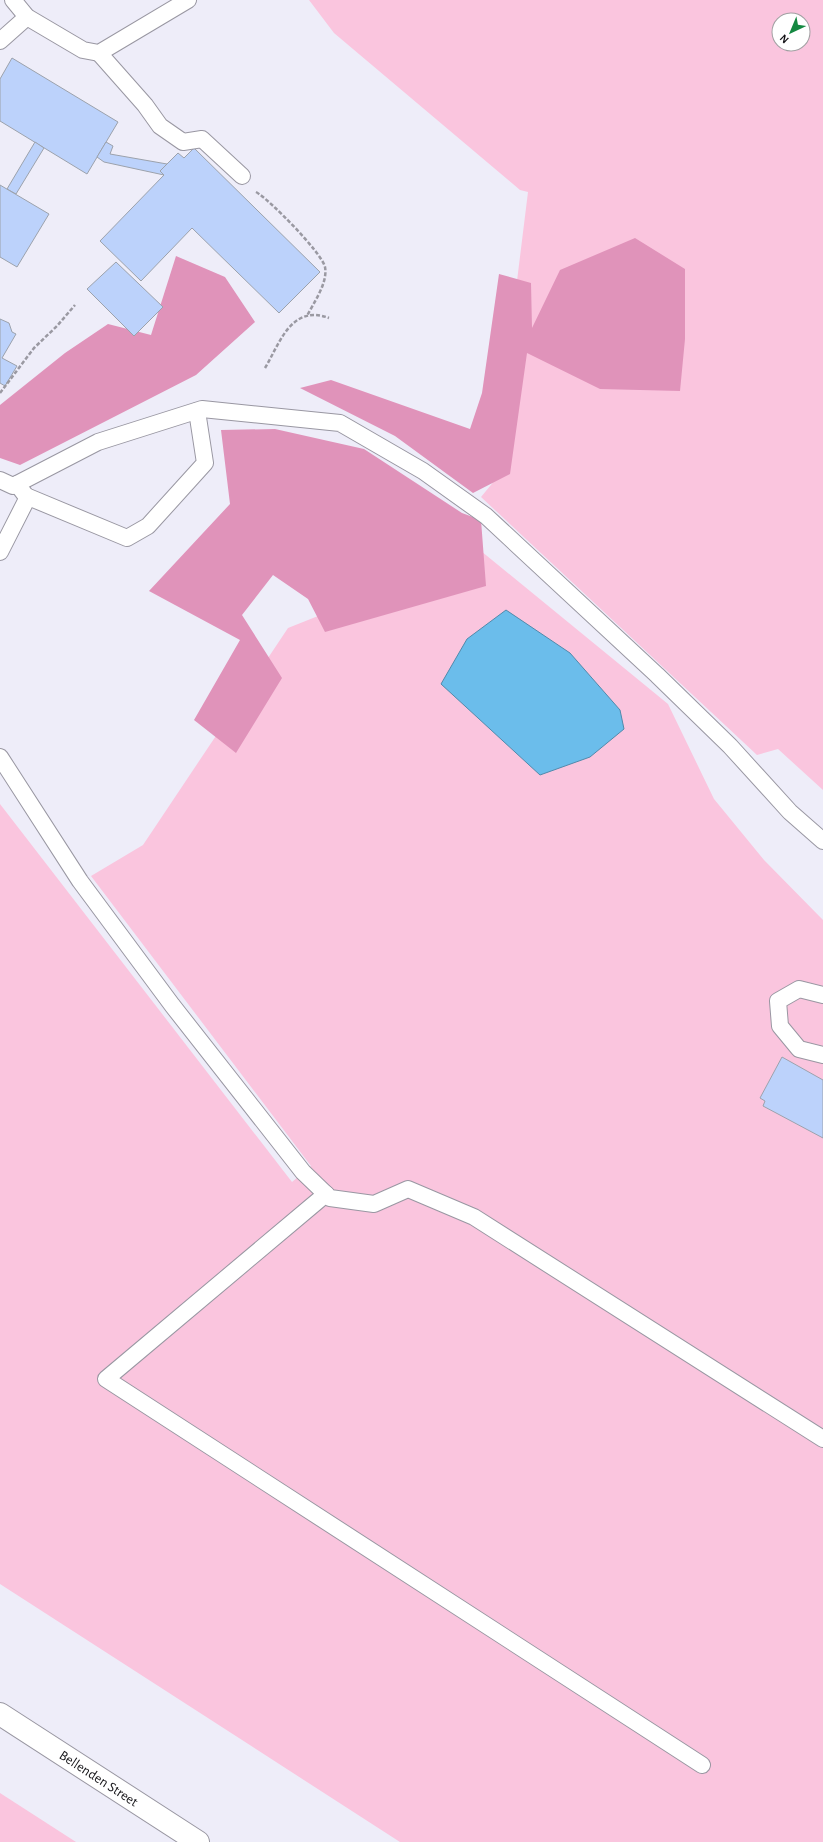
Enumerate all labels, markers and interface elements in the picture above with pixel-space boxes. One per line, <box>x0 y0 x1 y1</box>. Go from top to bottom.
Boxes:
north arrow <box>771 12 811 52</box>
text: N <box>778 32 791 45</box>
street label: Bellenden Street <box>57 1748 141 1810</box>

